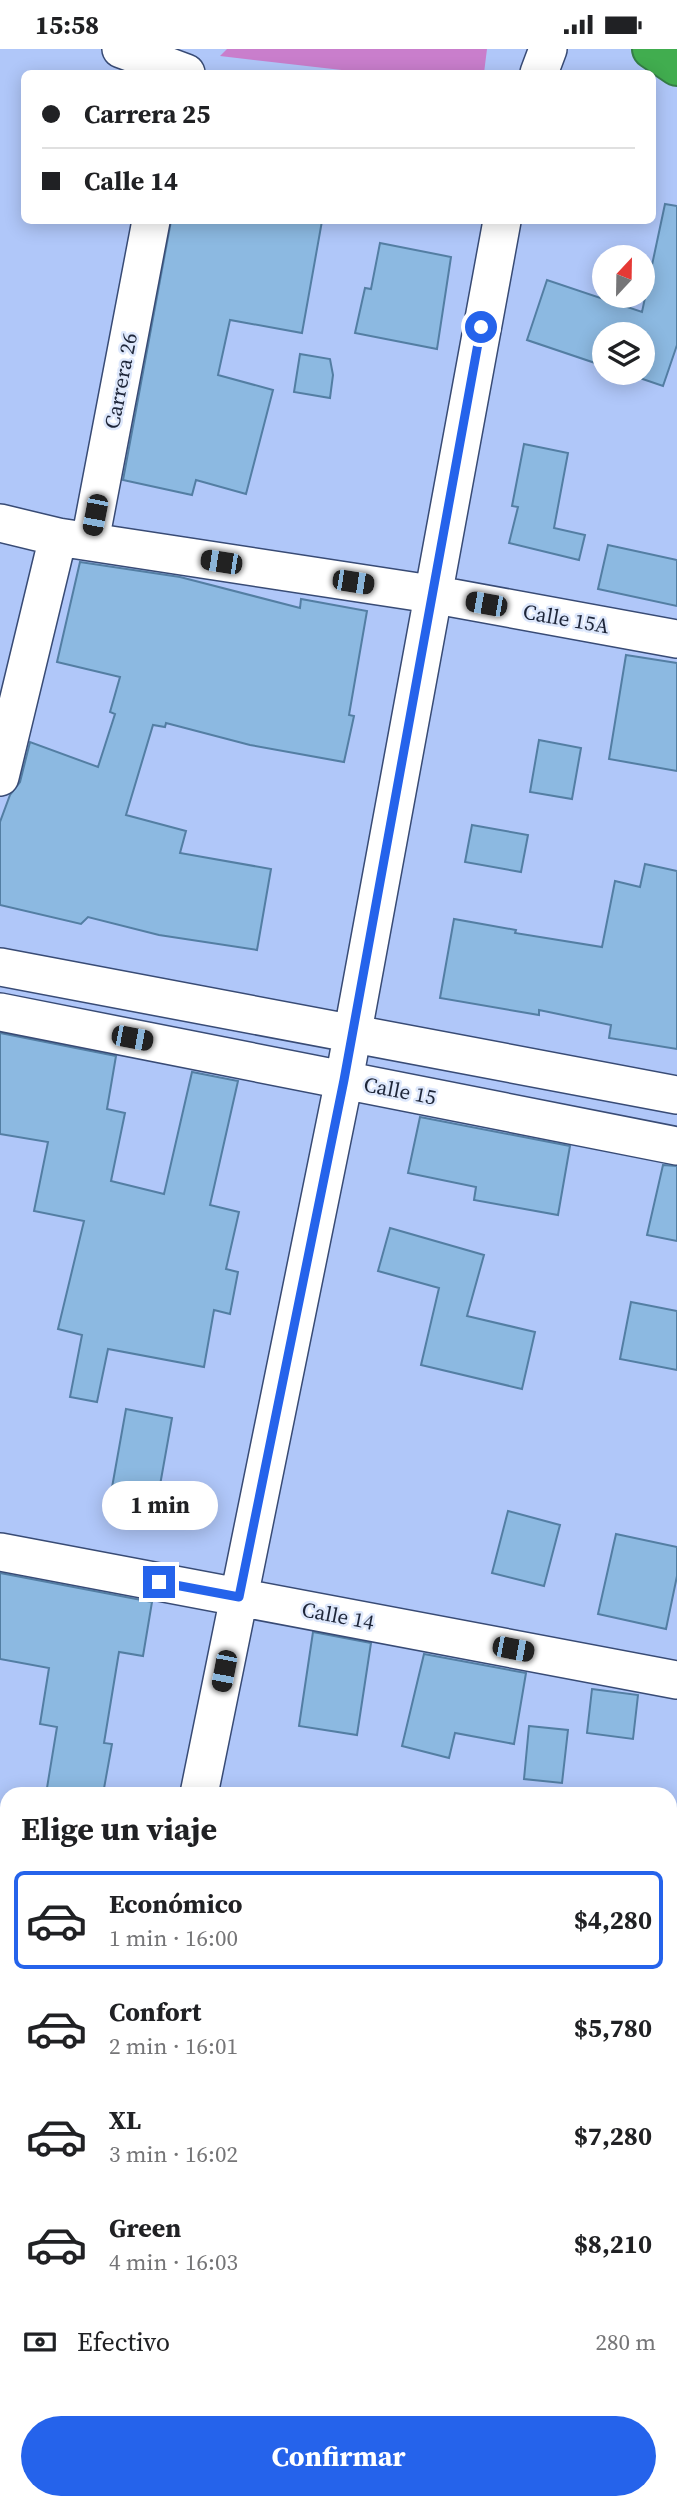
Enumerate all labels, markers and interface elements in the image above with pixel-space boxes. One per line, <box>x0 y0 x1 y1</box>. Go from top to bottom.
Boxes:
text: 15:58 <box>35 7 99 43</box>
text: Carrera 25 <box>84 96 210 132</box>
text: Calle 14 <box>84 163 178 199</box>
north arrow <box>592 245 654 308</box>
map controls <box>592 245 655 385</box>
route start <box>465 311 497 343</box>
button: layers <box>592 322 655 385</box>
street label: Carrera 26 <box>97 330 144 431</box>
car <box>81 492 110 538</box>
car <box>199 548 244 576</box>
car <box>331 568 376 596</box>
car <box>464 590 509 618</box>
street label: Calle 15A <box>521 597 611 640</box>
car <box>110 1024 155 1052</box>
street label: Calle 15 <box>361 1069 439 1112</box>
callout: 1 min <box>101 1481 217 1529</box>
text: 1 min <box>130 1489 190 1521</box>
route end <box>143 1566 175 1598</box>
street label: Calle 14 <box>299 1594 377 1637</box>
car <box>491 1635 536 1663</box>
car <box>210 1648 239 1694</box>
text: Elige un viaje <box>21 1807 217 1851</box>
text: Económico <box>109 1886 242 1922</box>
icon: car <box>25 1889 88 1952</box>
text: $4,280 <box>574 1902 652 1938</box>
text: 1 min · 16:00 <box>109 1922 238 1954</box>
text: Confort <box>109 1994 201 2030</box>
icon: car <box>25 1997 88 2060</box>
text: $5,780 <box>574 2010 652 2046</box>
text: 2 min · 16:01 <box>109 2030 238 2062</box>
text: XL <box>109 2102 141 2138</box>
icon: car <box>25 2105 88 2168</box>
text: $7,280 <box>574 2118 652 2154</box>
text: 3 min · 16:02 <box>109 2138 238 2170</box>
text: Green <box>109 2210 181 2246</box>
icon: car <box>25 2213 88 2276</box>
text: $8,210 <box>574 2226 652 2262</box>
text: 4 min · 16:03 <box>109 2246 238 2278</box>
icon: cash <box>21 2323 59 2361</box>
text: Efectivo <box>77 2324 170 2360</box>
text: 280 m <box>595 2326 656 2358</box>
button: Confirmar <box>21 2416 656 2496</box>

